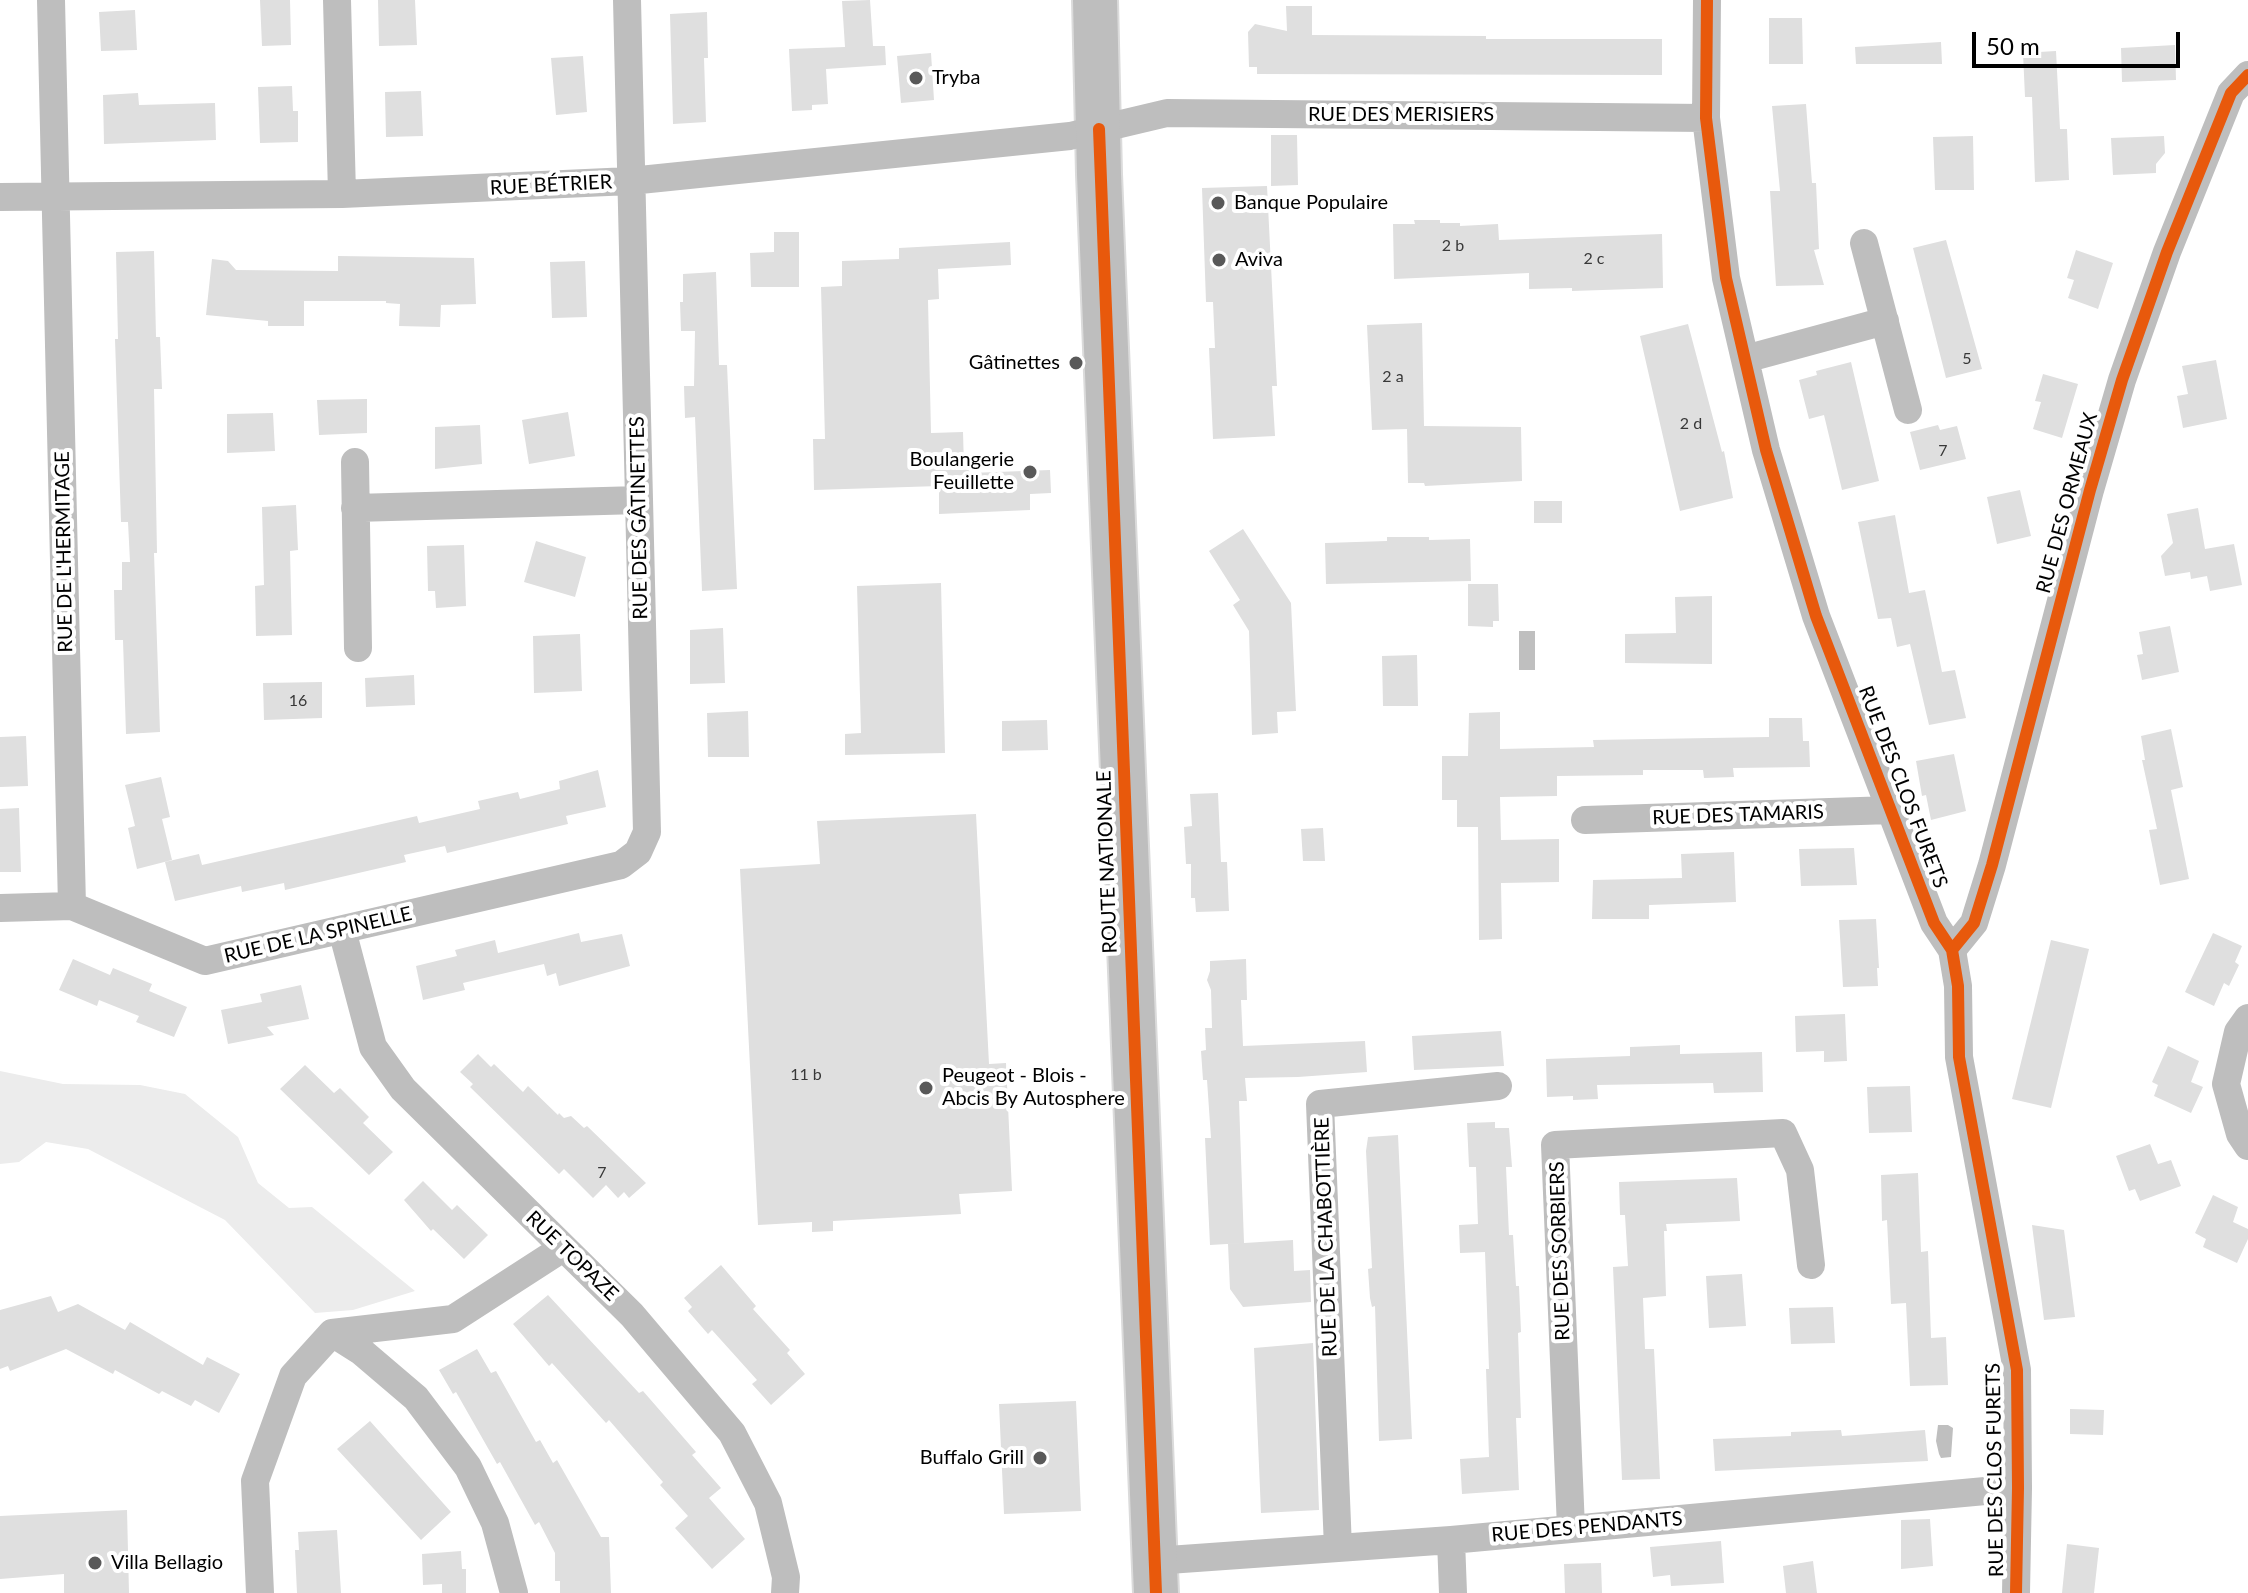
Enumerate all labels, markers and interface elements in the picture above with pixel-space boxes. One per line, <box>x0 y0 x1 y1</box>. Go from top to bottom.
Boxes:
scale bar <box>1976 16 2184 66</box>
text: 50 m <box>1986 31 2040 60</box>
place label: Tryba <box>932 66 980 90</box>
marker: Tryba <box>907 69 925 87</box>
street label: RUE DES MERISIERS <box>1308 103 1494 127</box>
street label: RUE BÉTRIER <box>489 170 613 200</box>
place label: Banque Populaire <box>1234 191 1388 215</box>
marker: Banque Populaire <box>1209 194 1227 212</box>
house number: 2 b <box>1442 236 1464 256</box>
place label: Aviva <box>1235 248 1283 272</box>
house number: 2 c <box>1583 249 1605 269</box>
marker: Aviva <box>1210 251 1228 269</box>
house number: 5 <box>1962 349 1972 369</box>
place label: Gâtinettes <box>969 351 1060 375</box>
marker: Gâtinettes <box>1067 354 1085 372</box>
house number: 2 a <box>1382 367 1404 387</box>
street label: RUE DES ORMEAUX <box>2031 410 2103 596</box>
house number: 2 d <box>1680 414 1702 434</box>
street label: RUE DES GÂTINETTES <box>625 416 653 620</box>
house number: 7 <box>1938 441 1948 461</box>
place label: Boulangerie Feuillette <box>909 448 1014 495</box>
street label: RUE DE L'HERMITAGE <box>50 451 78 653</box>
marker: Boulangerie Feuillette <box>1021 463 1039 481</box>
street label: RUE DES CLOS FURETS <box>1853 683 1953 891</box>
house number: 16 <box>289 691 307 711</box>
street label: ROUTE NATIONALE <box>1092 770 1122 954</box>
street label: RUE DES TAMARIS <box>1652 800 1824 830</box>
street label: RUE DE LA SPINELLE <box>222 902 414 968</box>
place label: Peugeot - Blois - Abcis By Autosphere <box>942 1064 1125 1111</box>
house number: 11 b <box>790 1065 822 1085</box>
marker: Peugeot - Blois - Abcis By Autosphere <box>917 1079 935 1097</box>
street label: RUE DE LA CHABOTTIÈRE <box>1310 1117 1342 1357</box>
street label: RUE DES SORBIERS <box>1545 1161 1575 1341</box>
house number: 7 <box>597 1163 607 1183</box>
street label: RUE TOPAZE <box>521 1206 623 1306</box>
street label: RUE DES CLOS FURETS <box>1981 1363 2009 1577</box>
place label: Buffalo Grill <box>920 1446 1024 1470</box>
marker: Buffalo Grill <box>1031 1449 1049 1467</box>
street label: RUE DES PENDANTS <box>1491 1507 1683 1547</box>
place label: Villa Bellagio <box>111 1551 223 1575</box>
marker: Villa Bellagio <box>86 1554 104 1572</box>

